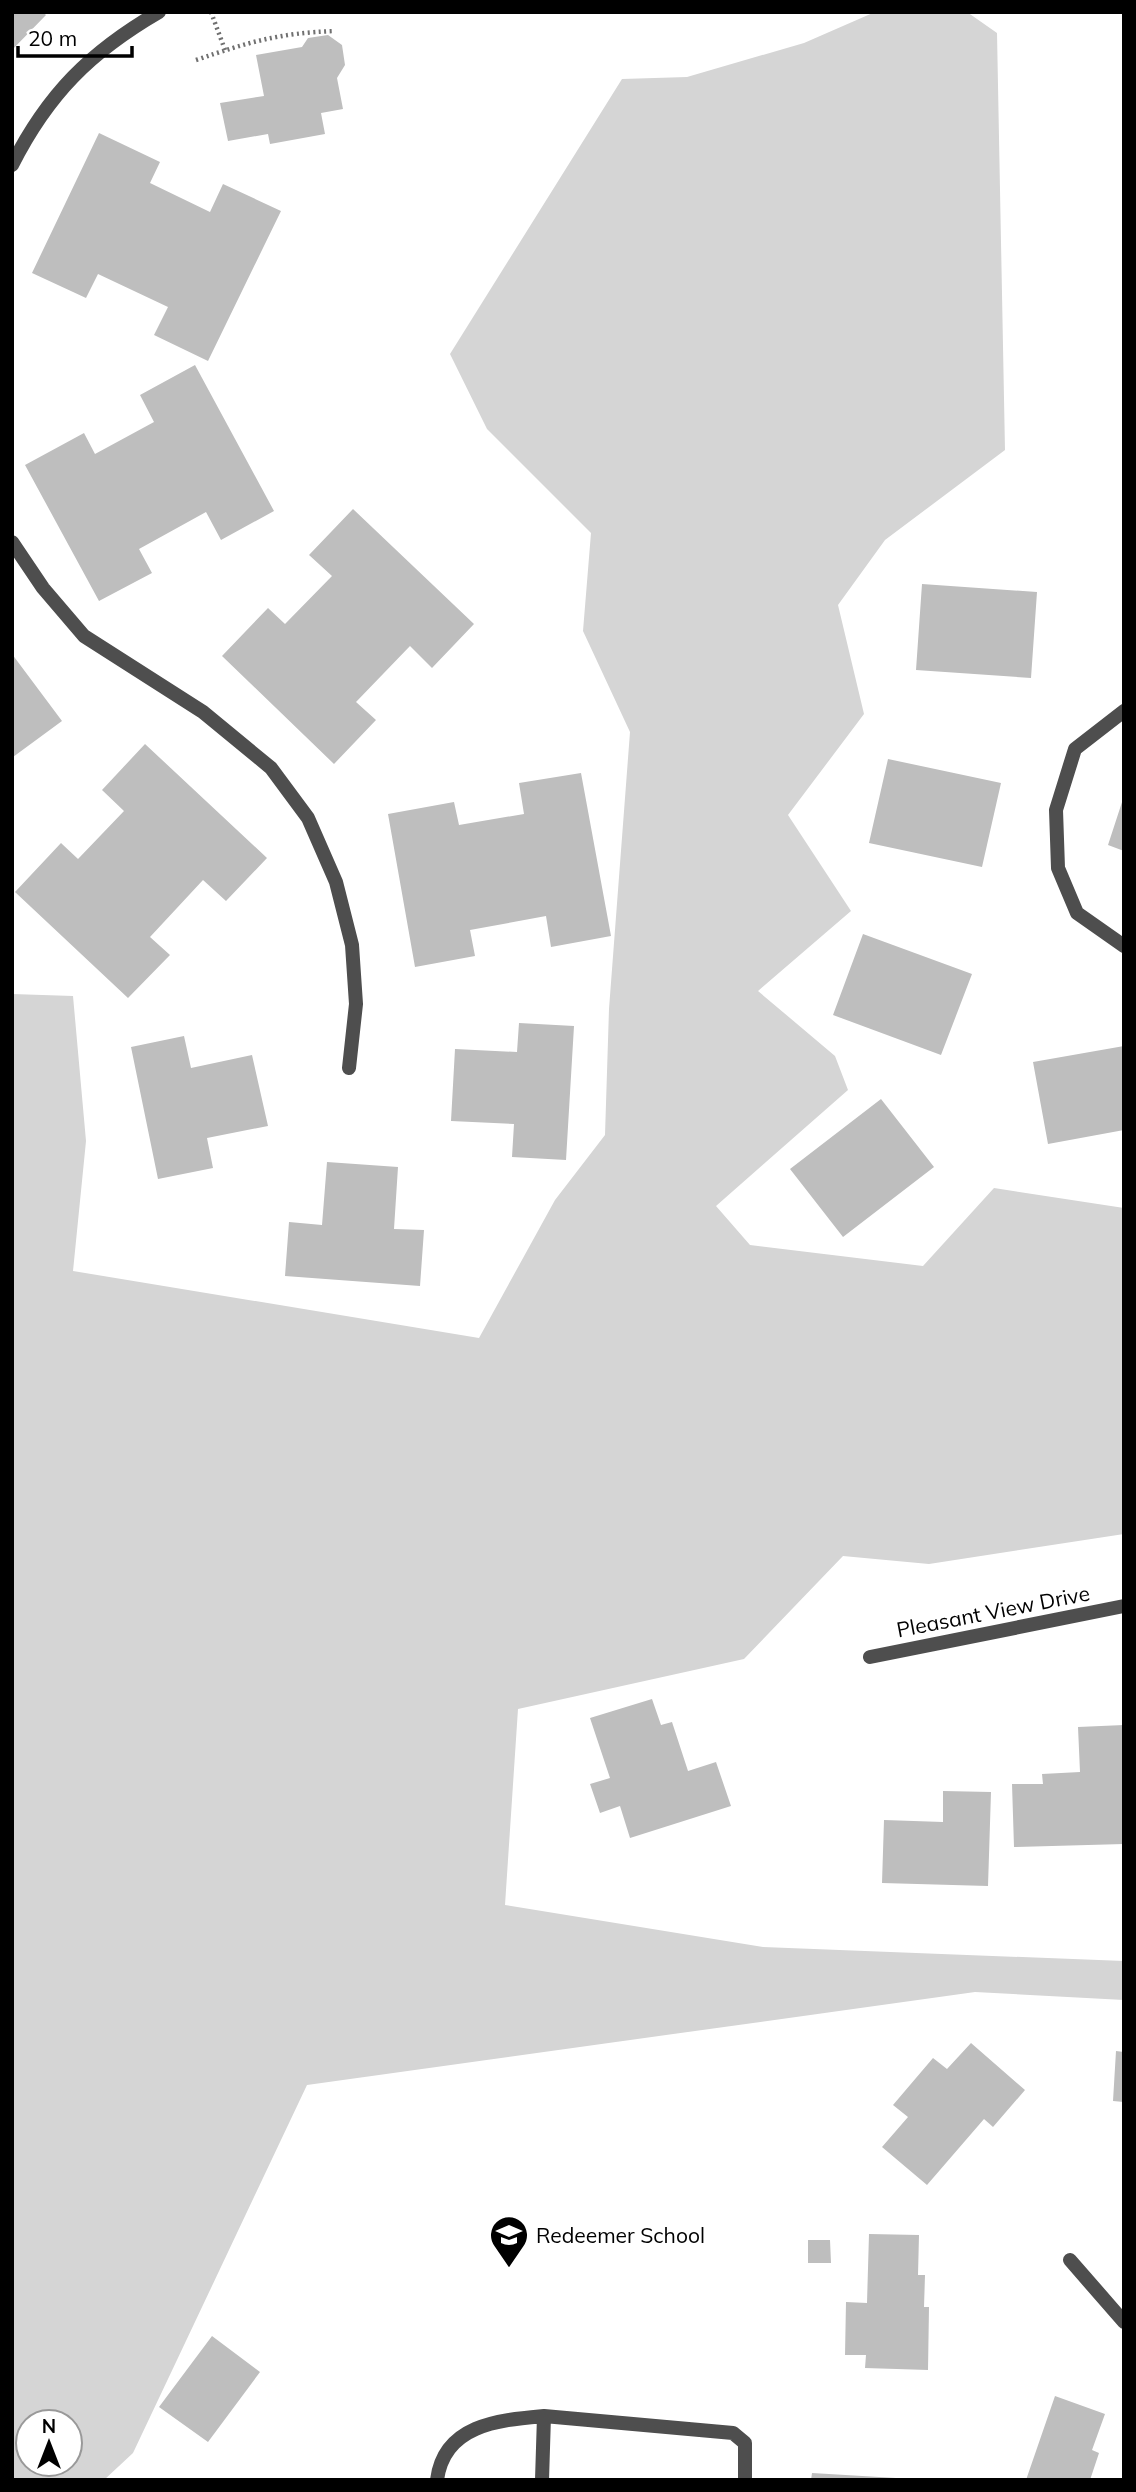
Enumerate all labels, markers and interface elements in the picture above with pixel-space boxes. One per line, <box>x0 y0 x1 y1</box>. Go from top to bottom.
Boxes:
scale bar <box>18 14 131 58</box>
text: 20 m <box>28 25 77 51</box>
street label: Pleasant View Drive <box>894 1580 1092 1642</box>
school or university icon: Redeemer School <box>488 2214 530 2269</box>
place label: Redeemer School <box>536 2222 705 2248</box>
north arrow <box>14 2408 84 2478</box>
text: N <box>42 2414 56 2438</box>

